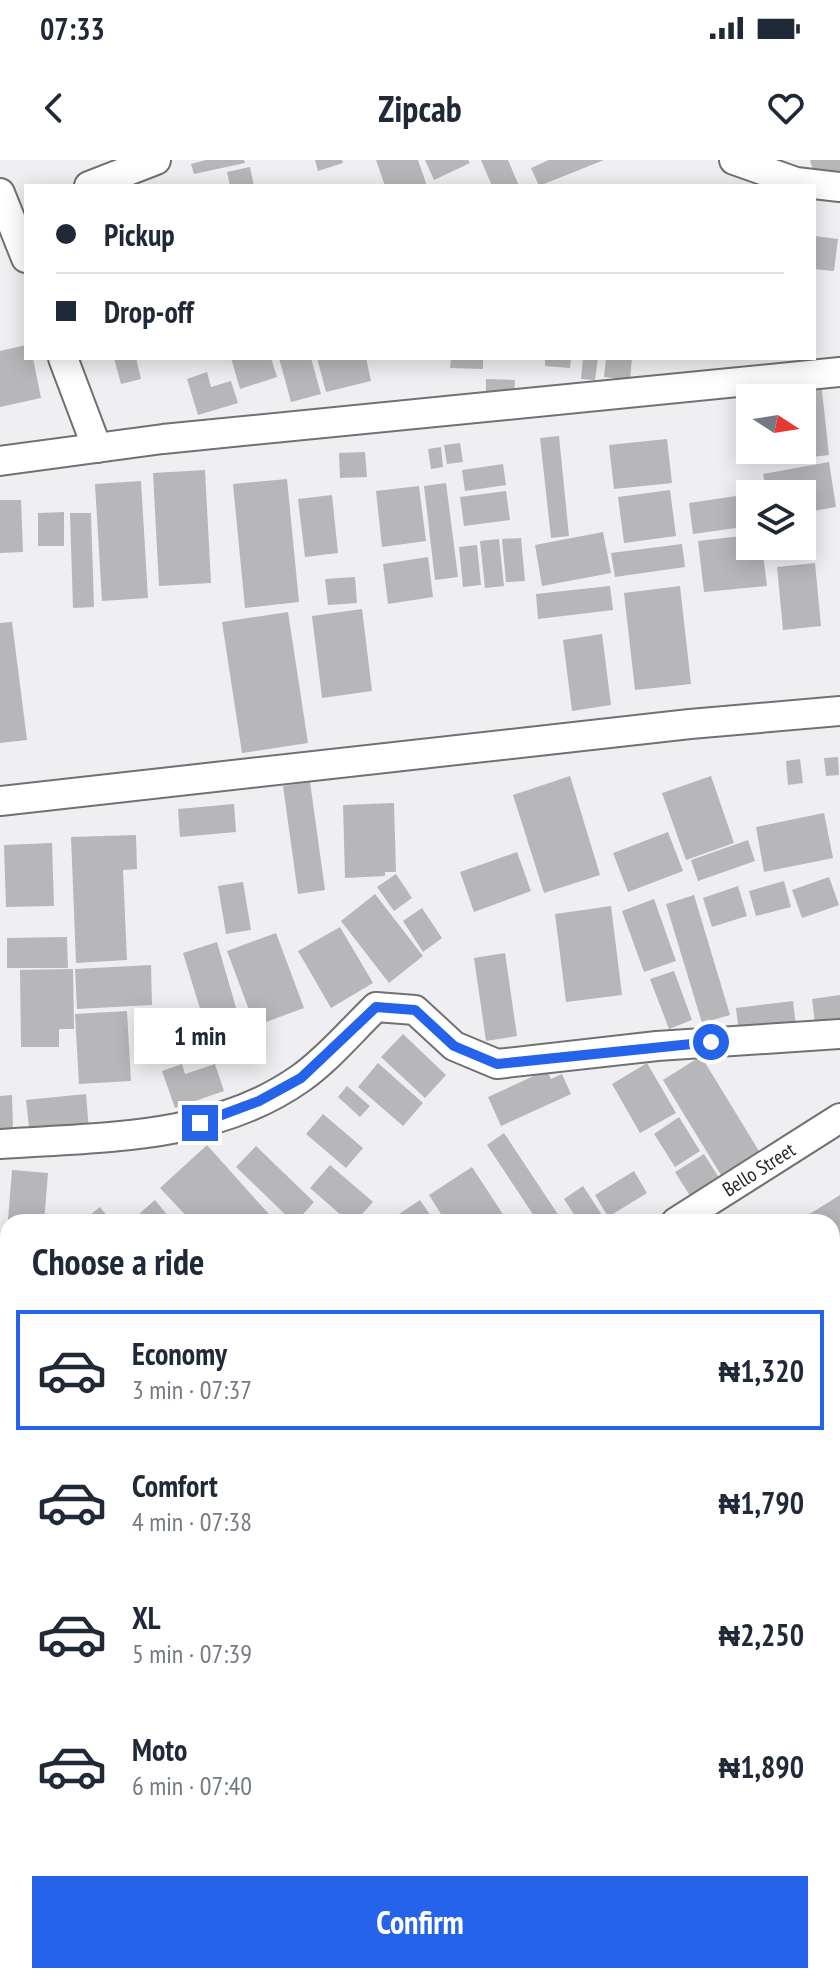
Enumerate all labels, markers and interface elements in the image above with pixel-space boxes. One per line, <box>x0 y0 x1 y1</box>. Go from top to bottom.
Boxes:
text: 07:33 <box>40 9 105 48</box>
text: Zipcab <box>378 85 462 132</box>
icon: back <box>32 86 76 130</box>
icon: heart <box>764 86 808 130</box>
text: Pickup <box>104 215 175 254</box>
text: Drop-off <box>104 292 194 331</box>
north arrow <box>736 384 816 464</box>
map controls <box>736 384 816 560</box>
button: layers <box>736 480 816 560</box>
callout: 1 min <box>134 1007 266 1063</box>
text: 1 min <box>174 1019 226 1052</box>
route start <box>693 1024 729 1060</box>
route end <box>182 1105 218 1141</box>
street label: Bello Street <box>717 1136 800 1202</box>
text: Choose a ride <box>32 1238 204 1285</box>
icon: car <box>36 1334 108 1406</box>
text: Economy <box>132 1334 227 1373</box>
text: ₦1,320 <box>718 1351 804 1390</box>
text: 3 min · 07:37 <box>132 1373 252 1406</box>
icon: car <box>36 1466 108 1538</box>
text: Comfort <box>132 1466 218 1505</box>
text: ₦1,790 <box>718 1483 804 1522</box>
text: 4 min · 07:38 <box>132 1505 252 1538</box>
icon: car <box>36 1598 108 1670</box>
text: XL <box>132 1598 161 1637</box>
text: ₦2,250 <box>718 1615 804 1654</box>
text: 5 min · 07:39 <box>132 1637 252 1670</box>
icon: car <box>36 1730 108 1802</box>
text: Moto <box>132 1730 187 1769</box>
text: ₦1,890 <box>718 1747 804 1786</box>
text: 6 min · 07:40 <box>132 1769 252 1802</box>
button: Confirm <box>32 1876 808 1968</box>

